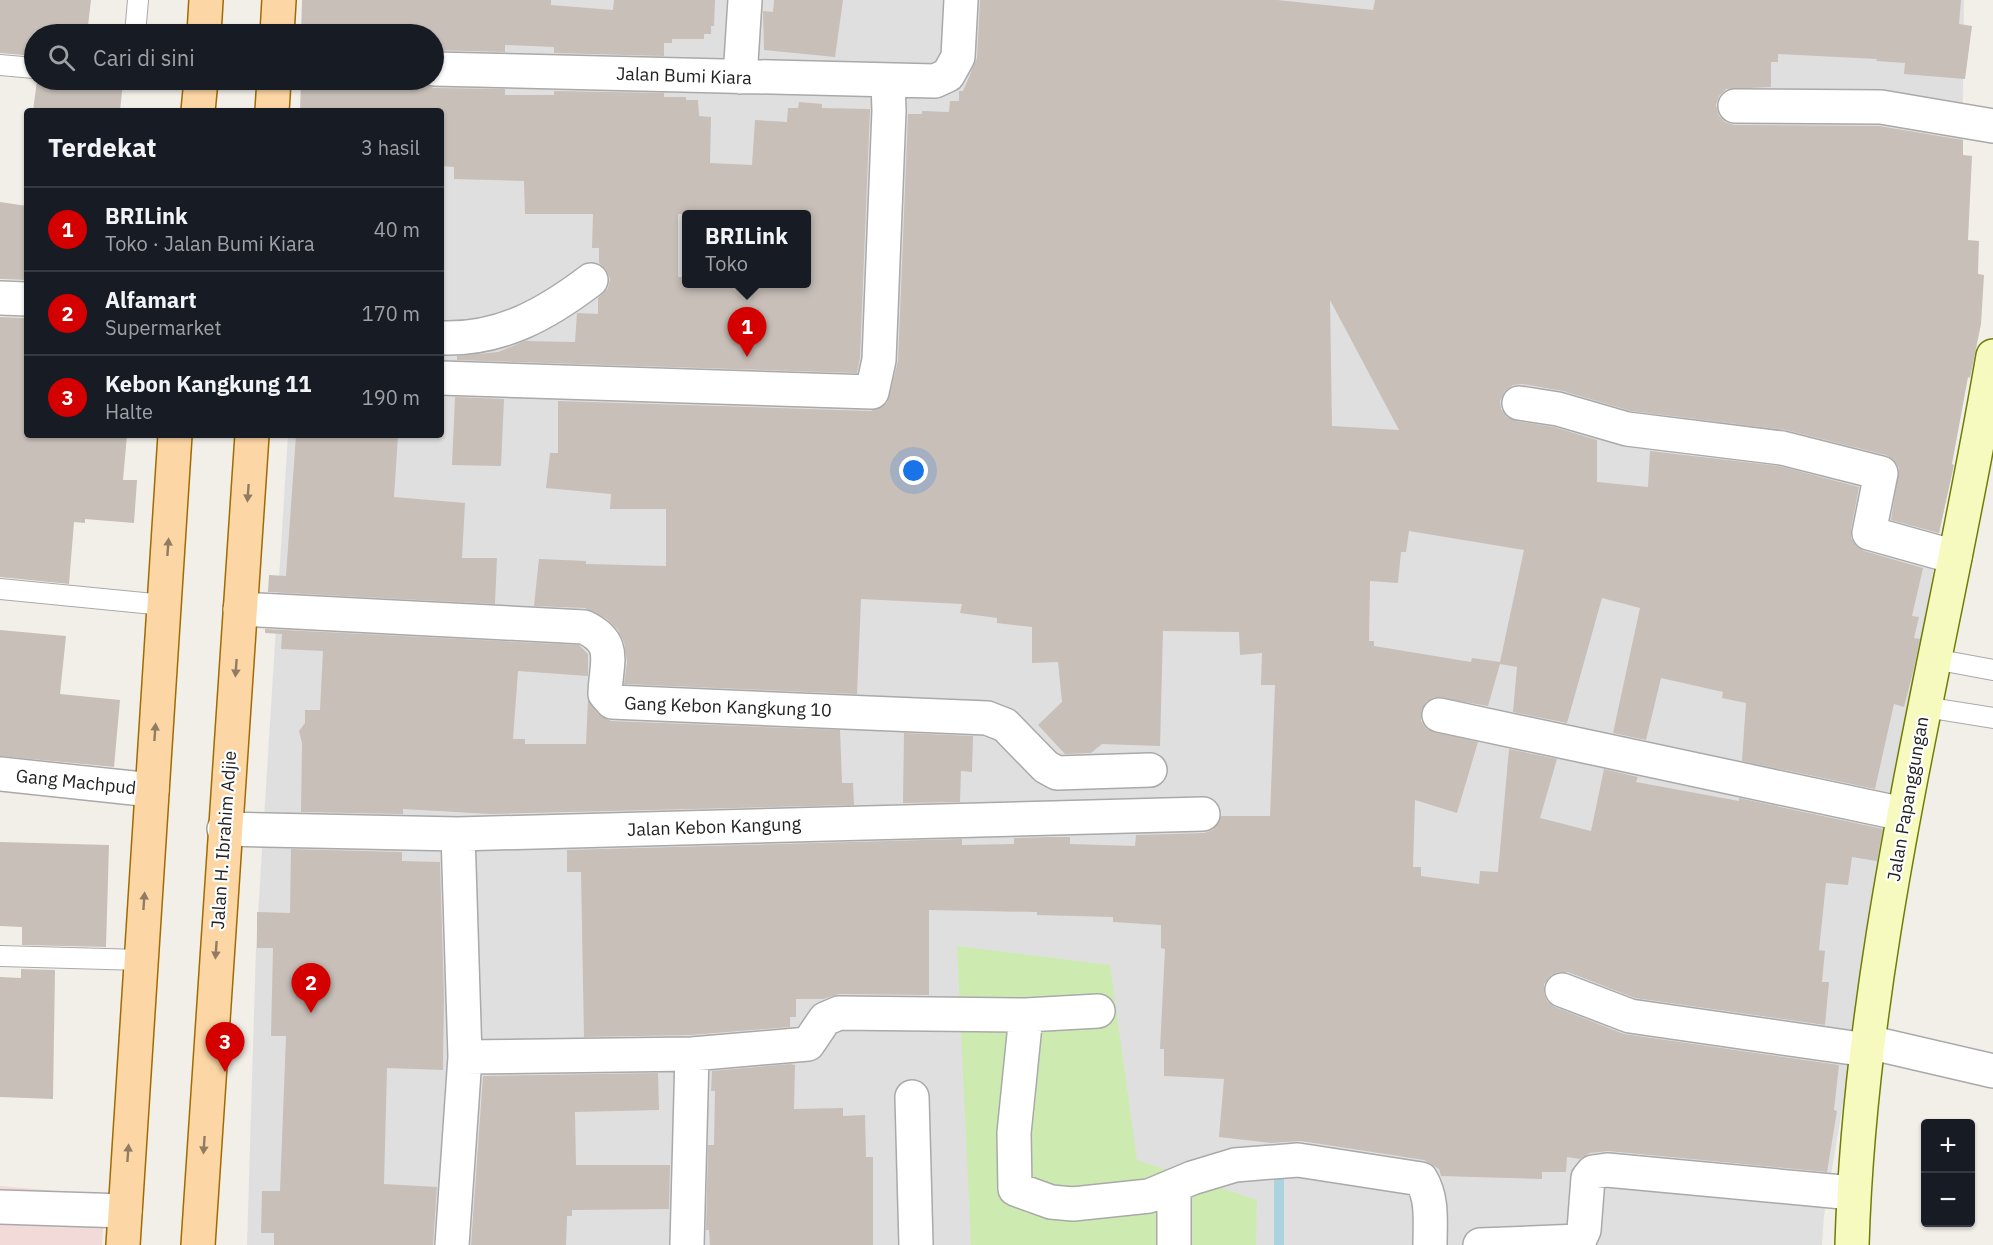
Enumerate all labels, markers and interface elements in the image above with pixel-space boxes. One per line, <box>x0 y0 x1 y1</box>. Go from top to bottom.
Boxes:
search box <box>24 24 444 90</box>
icon: search <box>45 41 78 74</box>
text: Cari di sini <box>93 43 195 72</box>
street label: Jalan Bumi Kiara <box>616 62 753 89</box>
text: Terdekat <box>48 130 157 164</box>
text: 3 hasil <box>361 134 420 161</box>
text: BRILink <box>105 201 188 230</box>
popup <box>682 210 811 288</box>
text: 1 <box>62 216 74 243</box>
text: 40 m <box>374 216 420 243</box>
text: BRILink <box>705 221 788 250</box>
text: Toko · Jalan Bumi Kiara <box>105 230 315 257</box>
text: Toko <box>705 250 748 277</box>
text: Alfamart <box>105 285 197 314</box>
text: 2 <box>62 300 74 327</box>
text: 170 m <box>362 300 420 327</box>
pin: 1 <box>728 308 766 357</box>
text: Supermarket <box>105 314 222 341</box>
text: Kebon Kangkung 11 <box>105 369 312 398</box>
text: 3 <box>62 384 74 411</box>
text: 190 m <box>362 384 420 411</box>
text: Halte <box>105 398 153 425</box>
your location <box>899 456 928 485</box>
one-way arrow <box>244 484 253 503</box>
one-way arrow <box>163 537 172 556</box>
one-way arrow <box>231 658 241 677</box>
street label: Gang Kebon Kangkung 10 <box>624 691 832 722</box>
street label: Jalan Papanggungan <box>1882 715 1933 883</box>
one-way arrow <box>151 722 160 741</box>
street label: Jalan H. Ibrahim Adjie <box>206 750 241 930</box>
street label: Gang Machpud <box>15 764 137 799</box>
street label: Jalan Kebon Kangung <box>627 812 802 841</box>
one-way arrow <box>140 892 149 911</box>
one-way arrow <box>212 941 221 960</box>
pin: 2 <box>292 964 330 1013</box>
pin: 3 <box>206 1022 244 1072</box>
map controls <box>1921 1119 1975 1227</box>
button: + <box>1921 1119 1975 1173</box>
one-way arrow <box>200 1135 209 1154</box>
one-way arrow <box>124 1143 133 1162</box>
button: − <box>1921 1173 1975 1227</box>

